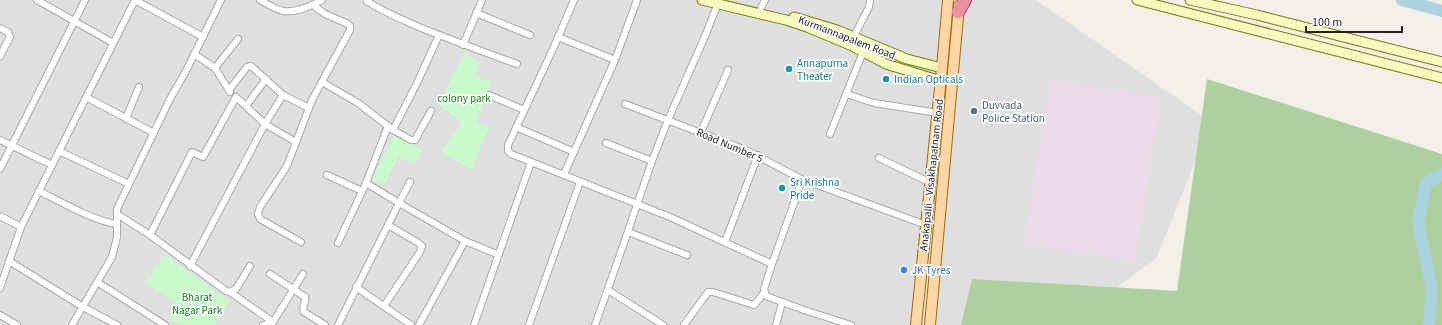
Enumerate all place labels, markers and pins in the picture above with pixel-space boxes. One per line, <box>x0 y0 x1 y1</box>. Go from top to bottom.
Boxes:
place label: Annapurna Theater <box>797 56 848 84</box>
marker: Annapurna Theater <box>784 64 794 74</box>
place label: Indian Opticals <box>894 72 963 87</box>
marker: Indian Opticals <box>881 74 891 84</box>
place label: Duvvada Police Station <box>982 98 1045 126</box>
marker: Duvvada Police Station <box>969 106 979 116</box>
place label: Sri Krishna Pride <box>790 175 840 203</box>
marker: Sri Krishna Pride <box>777 183 787 193</box>
place label: JK Tyres <box>912 263 951 278</box>
marker: JK Tyres <box>899 265 909 275</box>

